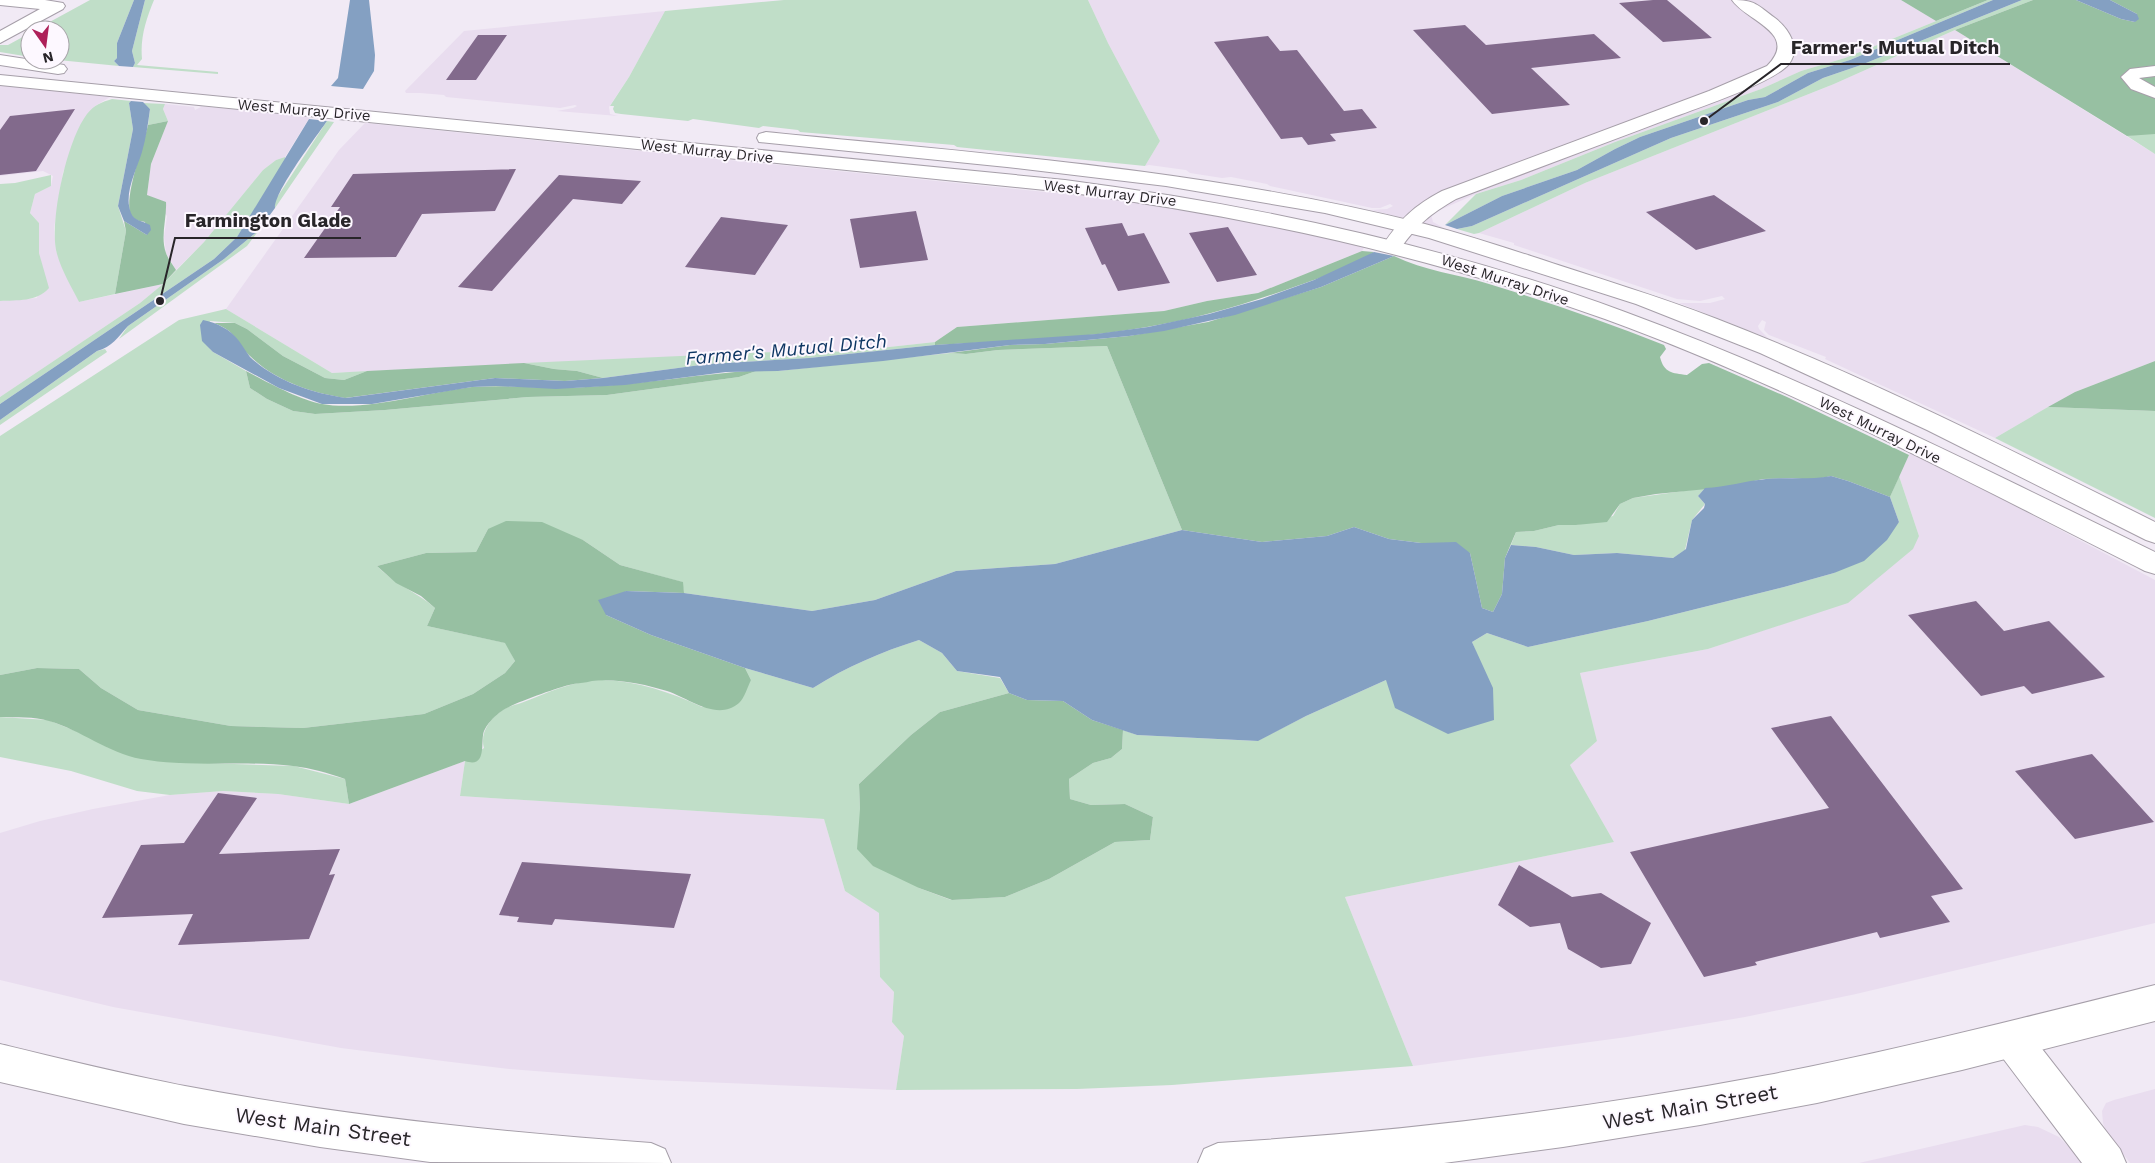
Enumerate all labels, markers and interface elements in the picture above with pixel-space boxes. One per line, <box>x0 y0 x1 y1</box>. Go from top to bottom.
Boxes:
north arrow <box>20 20 70 70</box>
callout: Farmer's Mutual Ditch <box>1781 30 2010 64</box>
text: Farmer's Mutual Ditch <box>1791 36 1999 59</box>
text: N <box>41 49 55 67</box>
street label: West Murray Drive <box>237 95 371 125</box>
street label: West Murray Drive <box>640 135 774 167</box>
street label: West Murray Drive <box>1043 176 1177 210</box>
callout: Farmington Glade <box>175 204 361 238</box>
text: Farmington Glade <box>185 209 351 232</box>
street label: West Murray Drive <box>1439 251 1571 309</box>
water label: Farmer's Mutual Ditch <box>684 329 888 370</box>
street label: West Murray Drive <box>1816 393 1944 467</box>
street label: West Main Street <box>1600 1079 1780 1134</box>
street label: West Main Street <box>234 1102 413 1151</box>

